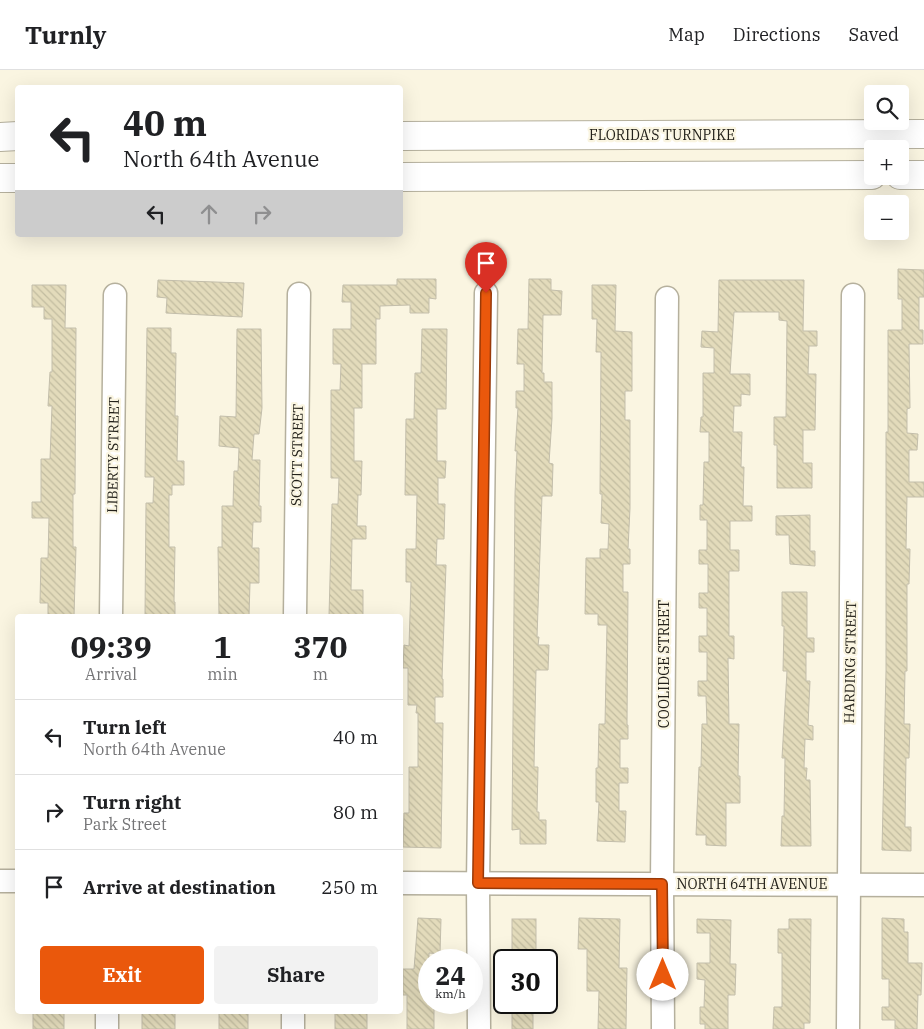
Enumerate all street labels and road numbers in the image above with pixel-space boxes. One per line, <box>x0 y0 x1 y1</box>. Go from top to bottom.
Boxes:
street label: FLORIDA'S TURNPIKE <box>589 126 735 144</box>
street label: LIBERTY STREET <box>103 397 123 513</box>
street label: SCOTT STREET <box>287 404 307 506</box>
street label: COOLIDGE STREET <box>655 600 673 728</box>
street label: HARDING STREET <box>840 601 860 723</box>
street label: NORTH 64TH AVENUE <box>677 875 827 893</box>

